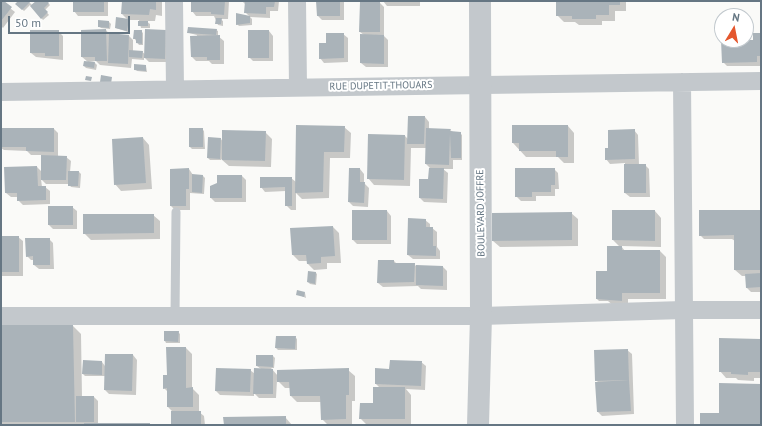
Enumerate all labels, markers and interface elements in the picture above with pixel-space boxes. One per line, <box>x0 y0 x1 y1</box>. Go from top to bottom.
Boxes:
scale bar <box>10 8 132 34</box>
north arrow <box>714 8 754 48</box>
text: N <box>731 10 741 25</box>
text: 50 m <box>15 15 41 30</box>
street label: RUE DUPETIT-THOUARS <box>329 79 433 93</box>
street label: BOULEVARD JOFFRE <box>474 169 488 257</box>

